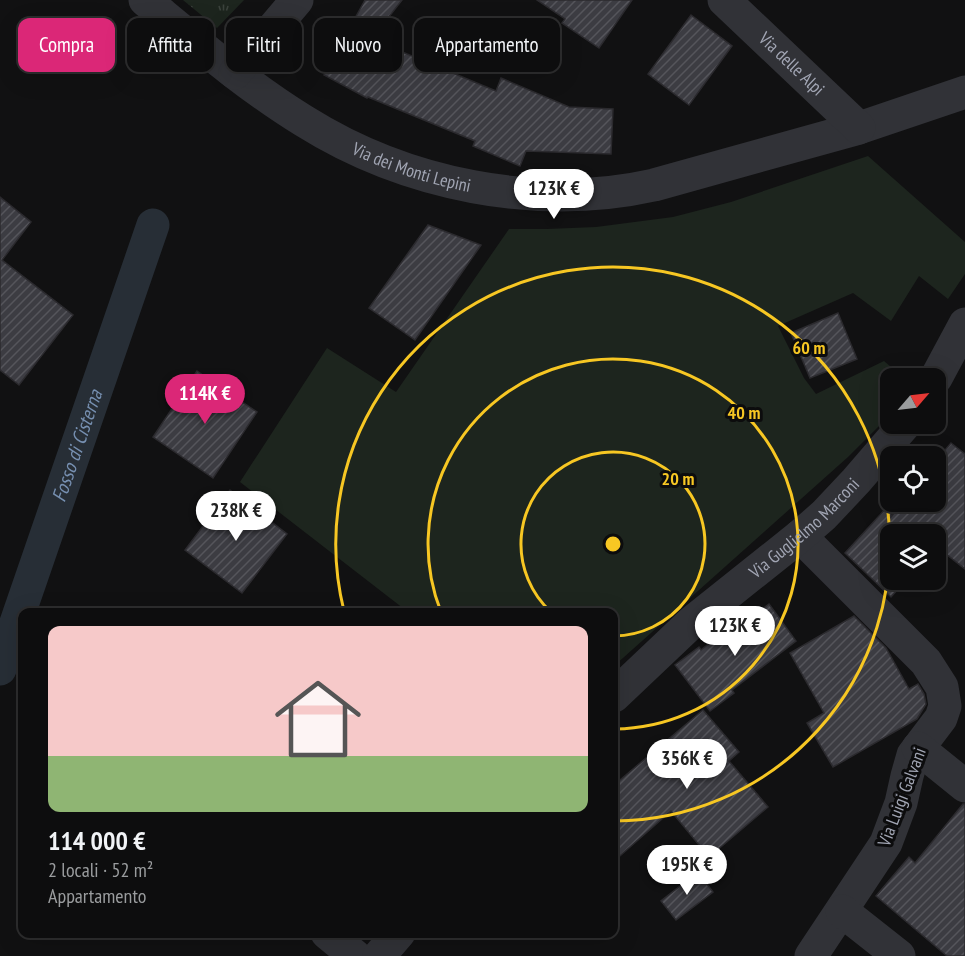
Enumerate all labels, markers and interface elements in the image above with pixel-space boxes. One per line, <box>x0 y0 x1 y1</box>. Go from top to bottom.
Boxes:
chip: Compra <box>18 18 115 72</box>
chip: Affitta <box>127 18 214 72</box>
chip: Filtri <box>226 18 302 72</box>
chip: Nuovo <box>314 18 402 72</box>
chip: Appartamento <box>414 18 560 72</box>
street label: Via delle Alpi <box>753 26 830 100</box>
street label: Via dei Monti Lepini <box>348 137 473 197</box>
pin: 123K € <box>505 169 603 220</box>
text: 123K € <box>528 175 580 201</box>
text: 60 m <box>793 336 825 359</box>
north arrow <box>880 368 946 434</box>
map controls <box>880 368 946 590</box>
pin: 114K € <box>156 374 254 425</box>
text: 114K € <box>179 380 231 406</box>
water label: Fosso di Cisterna <box>46 386 109 505</box>
text: 40 m <box>728 401 760 424</box>
button: locate <box>880 446 946 512</box>
text: 20 m <box>662 467 694 490</box>
street label: Via Guglielmo Marconi <box>744 473 864 584</box>
pin: 238K € <box>187 491 285 542</box>
text: 238K € <box>210 497 262 523</box>
button: layers <box>880 524 946 590</box>
centre of rings <box>603 534 623 554</box>
pin: 123K € <box>686 606 784 657</box>
text: 123K € <box>709 612 761 638</box>
icon: home <box>264 665 372 773</box>
pin: 356K € <box>638 739 736 790</box>
street label: Via Luigi Galvani <box>872 744 931 850</box>
text: 356K € <box>661 745 713 771</box>
text: 114 000 € <box>48 824 146 857</box>
pin: 195K € <box>638 845 736 896</box>
text: 195K € <box>661 851 713 877</box>
text: 2 locali · 52 m² <box>48 857 153 883</box>
text: Appartamento <box>48 883 146 909</box>

